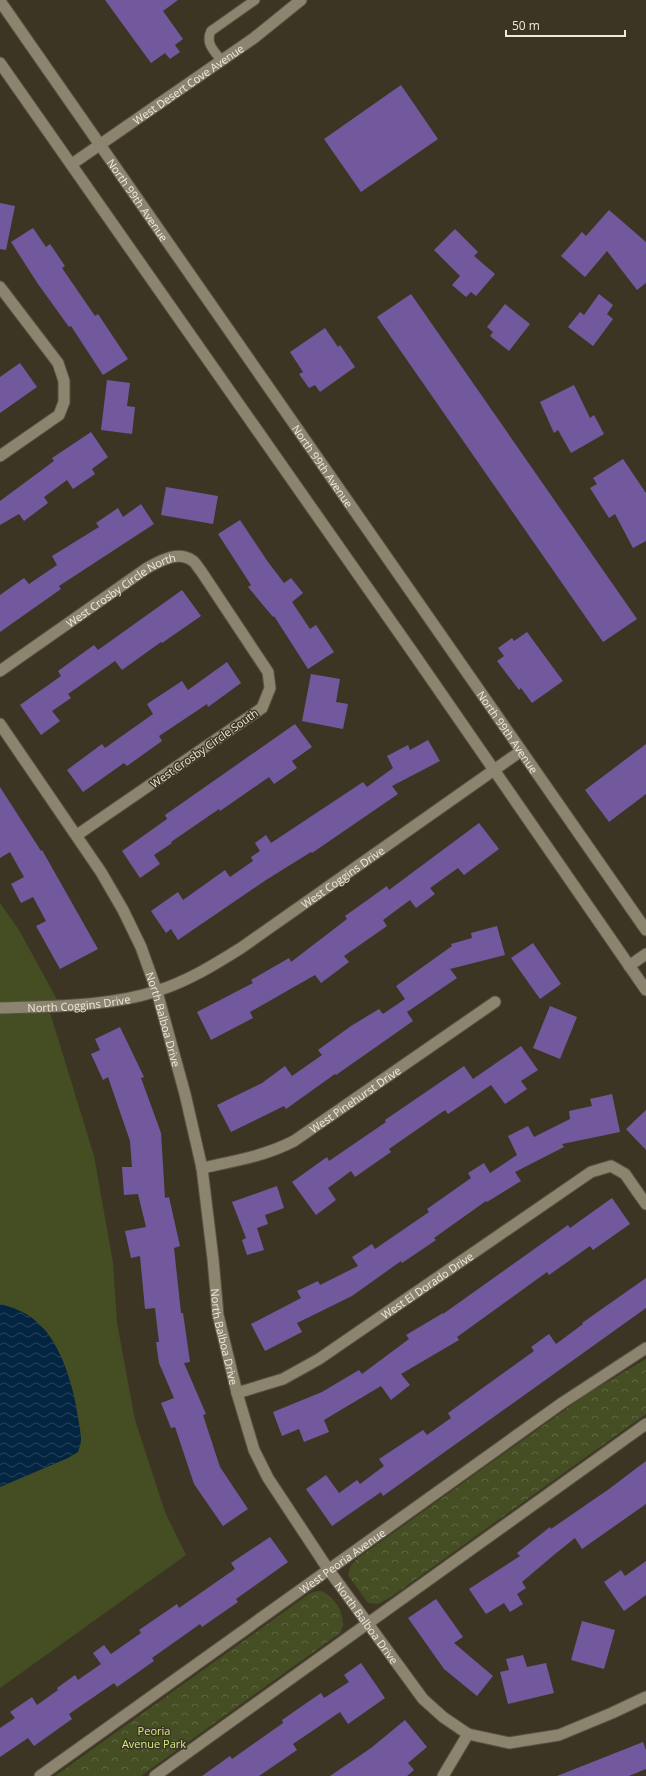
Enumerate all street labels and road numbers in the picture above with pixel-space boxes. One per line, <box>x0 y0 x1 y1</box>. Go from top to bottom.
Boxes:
street label: West Desert Cove Avenue <box>130 40 246 127</box>
street label: North 99th Avenue <box>104 155 172 244</box>
street label: North 99th Avenue <box>289 421 357 510</box>
street label: West Crosby Circle North <box>63 549 177 630</box>
street label: North 99th Avenue <box>474 687 542 776</box>
street label: West Crosby Circle South <box>147 705 261 791</box>
street label: West Coggins Drive <box>298 842 387 911</box>
street label: North Balboa Drive <box>143 970 185 1068</box>
street label: North Coggins Drive <box>27 991 131 1015</box>
street label: West Pinehurst Drive <box>306 1062 403 1136</box>
street label: West El Dorado Drive <box>378 1248 476 1322</box>
street label: North Balboa Drive <box>208 1288 242 1386</box>
street label: West Peoria Avenue <box>296 1524 388 1596</box>
street label: North Balboa Drive <box>332 1578 402 1667</box>

